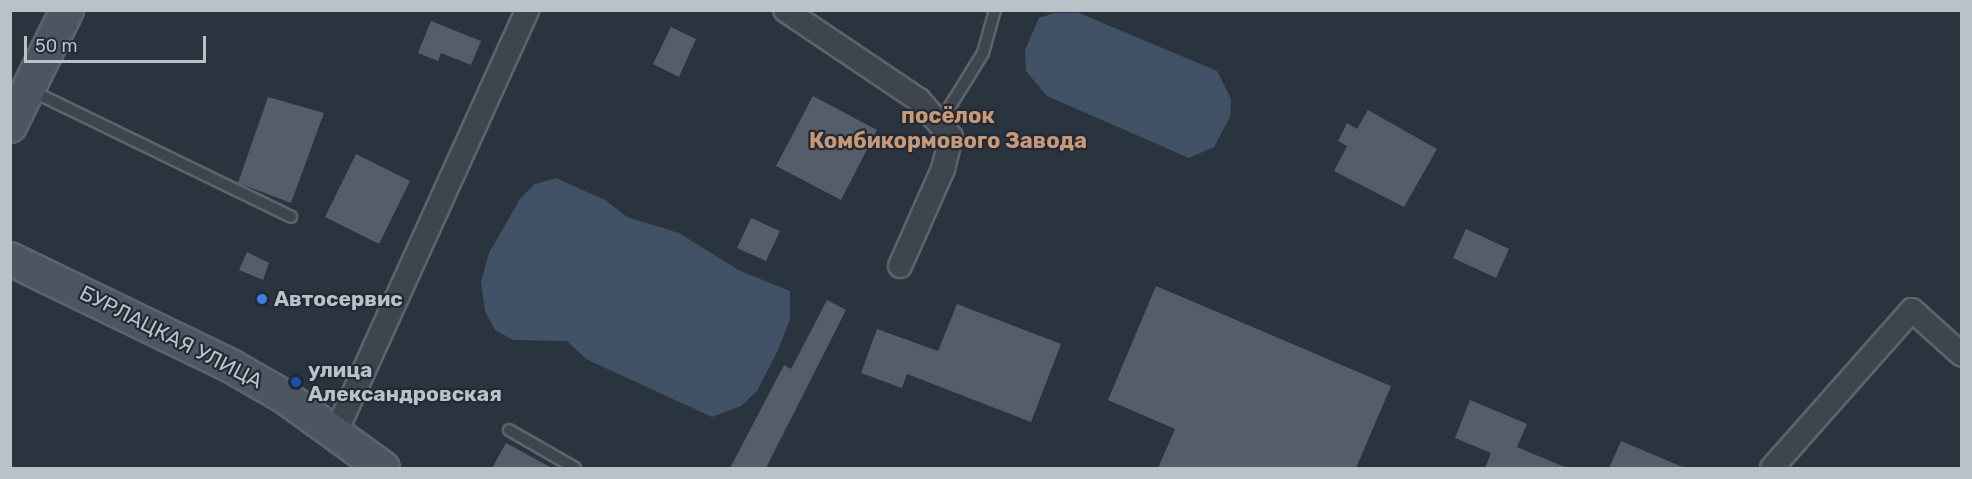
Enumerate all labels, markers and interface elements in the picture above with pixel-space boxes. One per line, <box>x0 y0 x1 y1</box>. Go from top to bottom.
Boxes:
scale bar <box>27 24 208 62</box>
text: 50 m <box>35 35 78 57</box>
district label: посёлок Комбикормового Завода <box>809 102 1087 154</box>
street label: БУРЛАЦКАЯ УЛИЦА <box>75 280 267 394</box>
place label: Автосервис <box>274 286 403 312</box>
marker: Автосервис <box>255 292 269 306</box>
place label: улица Александровская <box>308 357 502 407</box>
marker: улица Александровская <box>289 375 303 389</box>

